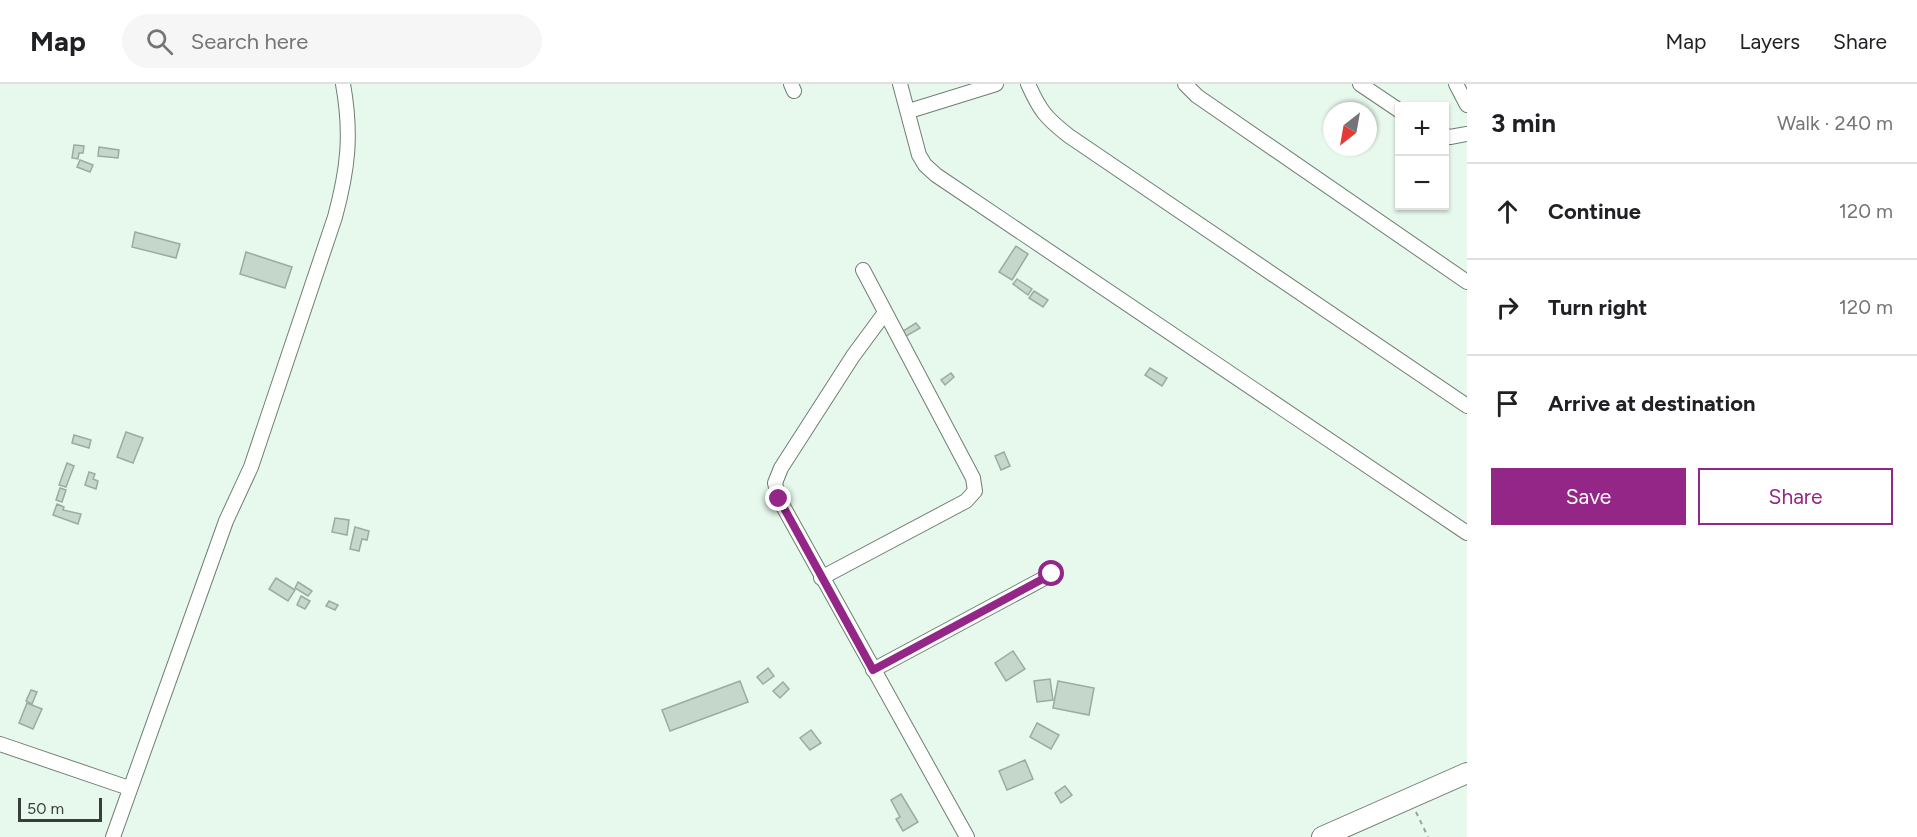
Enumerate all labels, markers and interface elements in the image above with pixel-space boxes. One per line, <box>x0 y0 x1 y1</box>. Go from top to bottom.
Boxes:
search box <box>122 14 542 68</box>
text: Map <box>30 24 86 58</box>
icon: search <box>143 25 176 58</box>
text: Search here <box>191 28 308 55</box>
text: Map <box>1666 29 1706 54</box>
text: Layers <box>1739 29 1800 54</box>
text: Share <box>1833 29 1887 54</box>
north arrow <box>1323 102 1377 156</box>
map controls <box>1395 102 1449 210</box>
button: + <box>1395 102 1449 156</box>
text: 3 min <box>1491 107 1556 139</box>
text: Walk · 240 m <box>1777 111 1893 135</box>
button: − <box>1395 156 1449 210</box>
icon: ahead <box>1491 195 1524 228</box>
text: Continue <box>1548 198 1641 225</box>
text: 120 m <box>1839 199 1893 223</box>
icon: right <box>1491 291 1524 324</box>
text: Turn right <box>1548 294 1647 321</box>
text: 120 m <box>1839 295 1893 319</box>
icon: arrive <box>1491 387 1524 420</box>
text: Arrive at destination <box>1548 390 1756 417</box>
button: Save <box>1491 468 1686 525</box>
button: Share <box>1698 468 1893 525</box>
route end <box>765 485 791 511</box>
route start <box>1038 560 1064 586</box>
scale bar <box>18 795 102 822</box>
text: 50 m <box>27 799 64 818</box>

